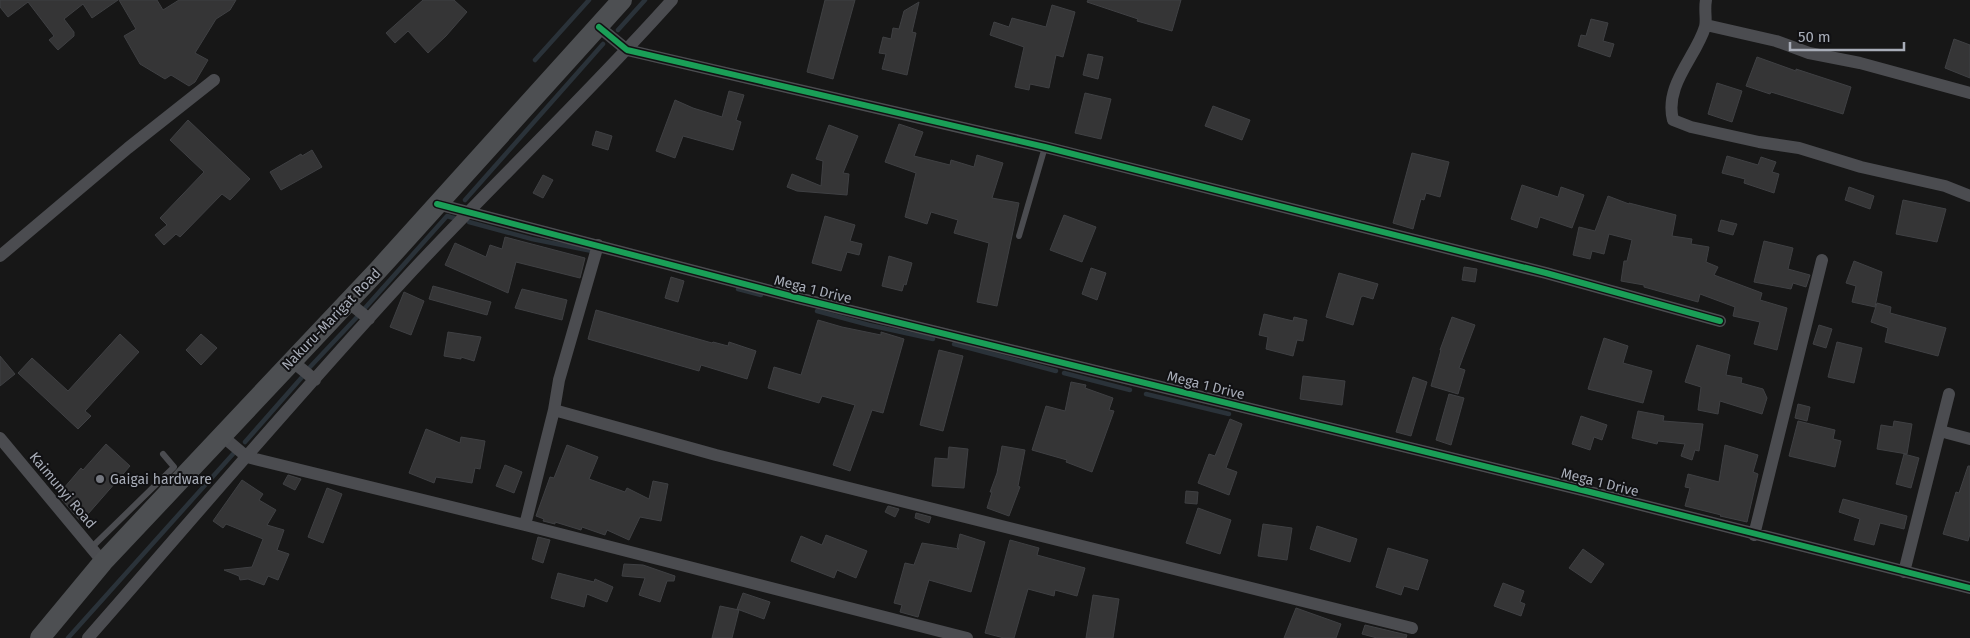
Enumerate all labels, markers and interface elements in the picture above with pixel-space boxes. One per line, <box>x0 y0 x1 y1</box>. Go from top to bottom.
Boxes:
scale bar <box>1790 20 1904 52</box>
text: 50 m <box>1798 28 1831 46</box>
street label: Nakuru-Marigat Road <box>278 265 384 374</box>
street label: Mega 1 Drive <box>772 272 853 307</box>
street label: Mega 1 Drive <box>1165 368 1246 403</box>
street label: Kaimunyi Road <box>26 449 100 532</box>
street label: Mega 1 Drive <box>1559 465 1640 500</box>
place label: Gaigai hardware <box>110 471 212 488</box>
marker: Gaigai hardware <box>94 473 106 485</box>

